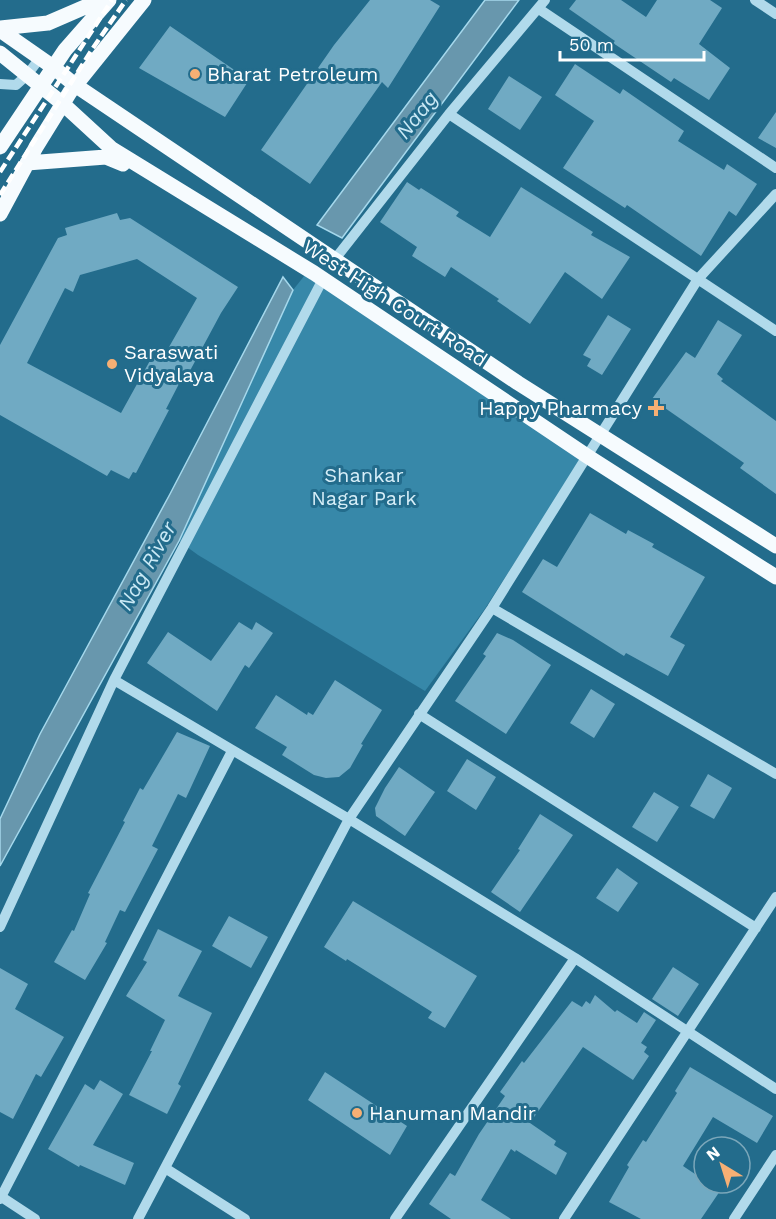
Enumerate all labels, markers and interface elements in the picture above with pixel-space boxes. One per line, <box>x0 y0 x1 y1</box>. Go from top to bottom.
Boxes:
scale bar <box>560 24 704 62</box>
text: 50 m <box>569 34 614 55</box>
place label: Bharat Petroleum <box>207 62 378 86</box>
marker: Bharat Petroleum <box>188 67 202 81</box>
water label: Naag <box>390 86 443 144</box>
street label: West High Court Road <box>298 234 492 372</box>
place label: Saraswati Vidyalaya <box>124 340 218 387</box>
marker: Saraswati Vidyalaya <box>105 357 119 371</box>
place label: Happy Pharmacy <box>479 396 643 420</box>
marker: Happy Pharmacy <box>647 399 665 417</box>
park label: Shankar Nagar Park <box>311 463 417 510</box>
water label: Nag River <box>112 516 182 614</box>
place label: Hanuman Mandir <box>369 1101 536 1125</box>
marker: Hanuman Mandir <box>350 1106 364 1120</box>
north arrow <box>692 1135 752 1195</box>
text: N <box>703 1142 724 1165</box>

